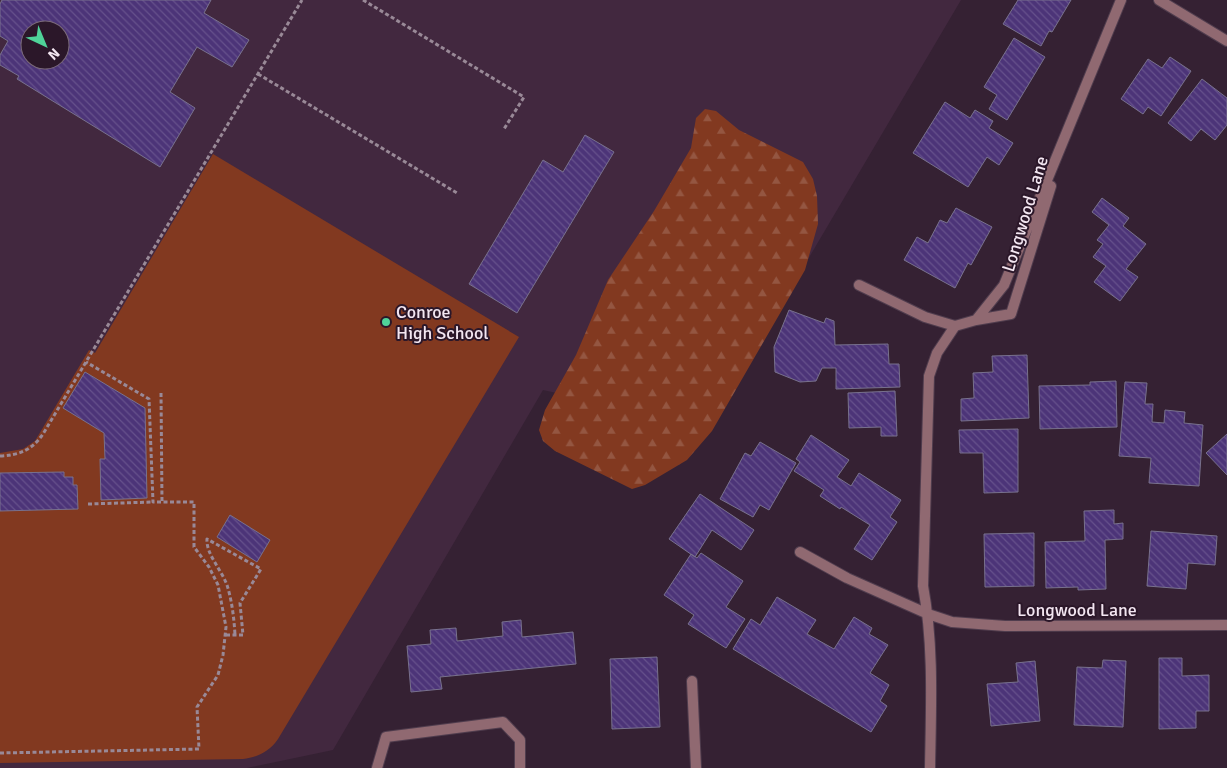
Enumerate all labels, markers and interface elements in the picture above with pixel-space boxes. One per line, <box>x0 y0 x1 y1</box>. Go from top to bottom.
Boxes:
north arrow <box>20 20 70 70</box>
text: N <box>44 44 63 63</box>
street label: Longwood Lane <box>997 154 1053 274</box>
place label: Conroe High School <box>396 301 489 344</box>
marker: Conroe High School <box>380 316 392 328</box>
street label: Longwood Lane <box>1017 599 1137 621</box>

